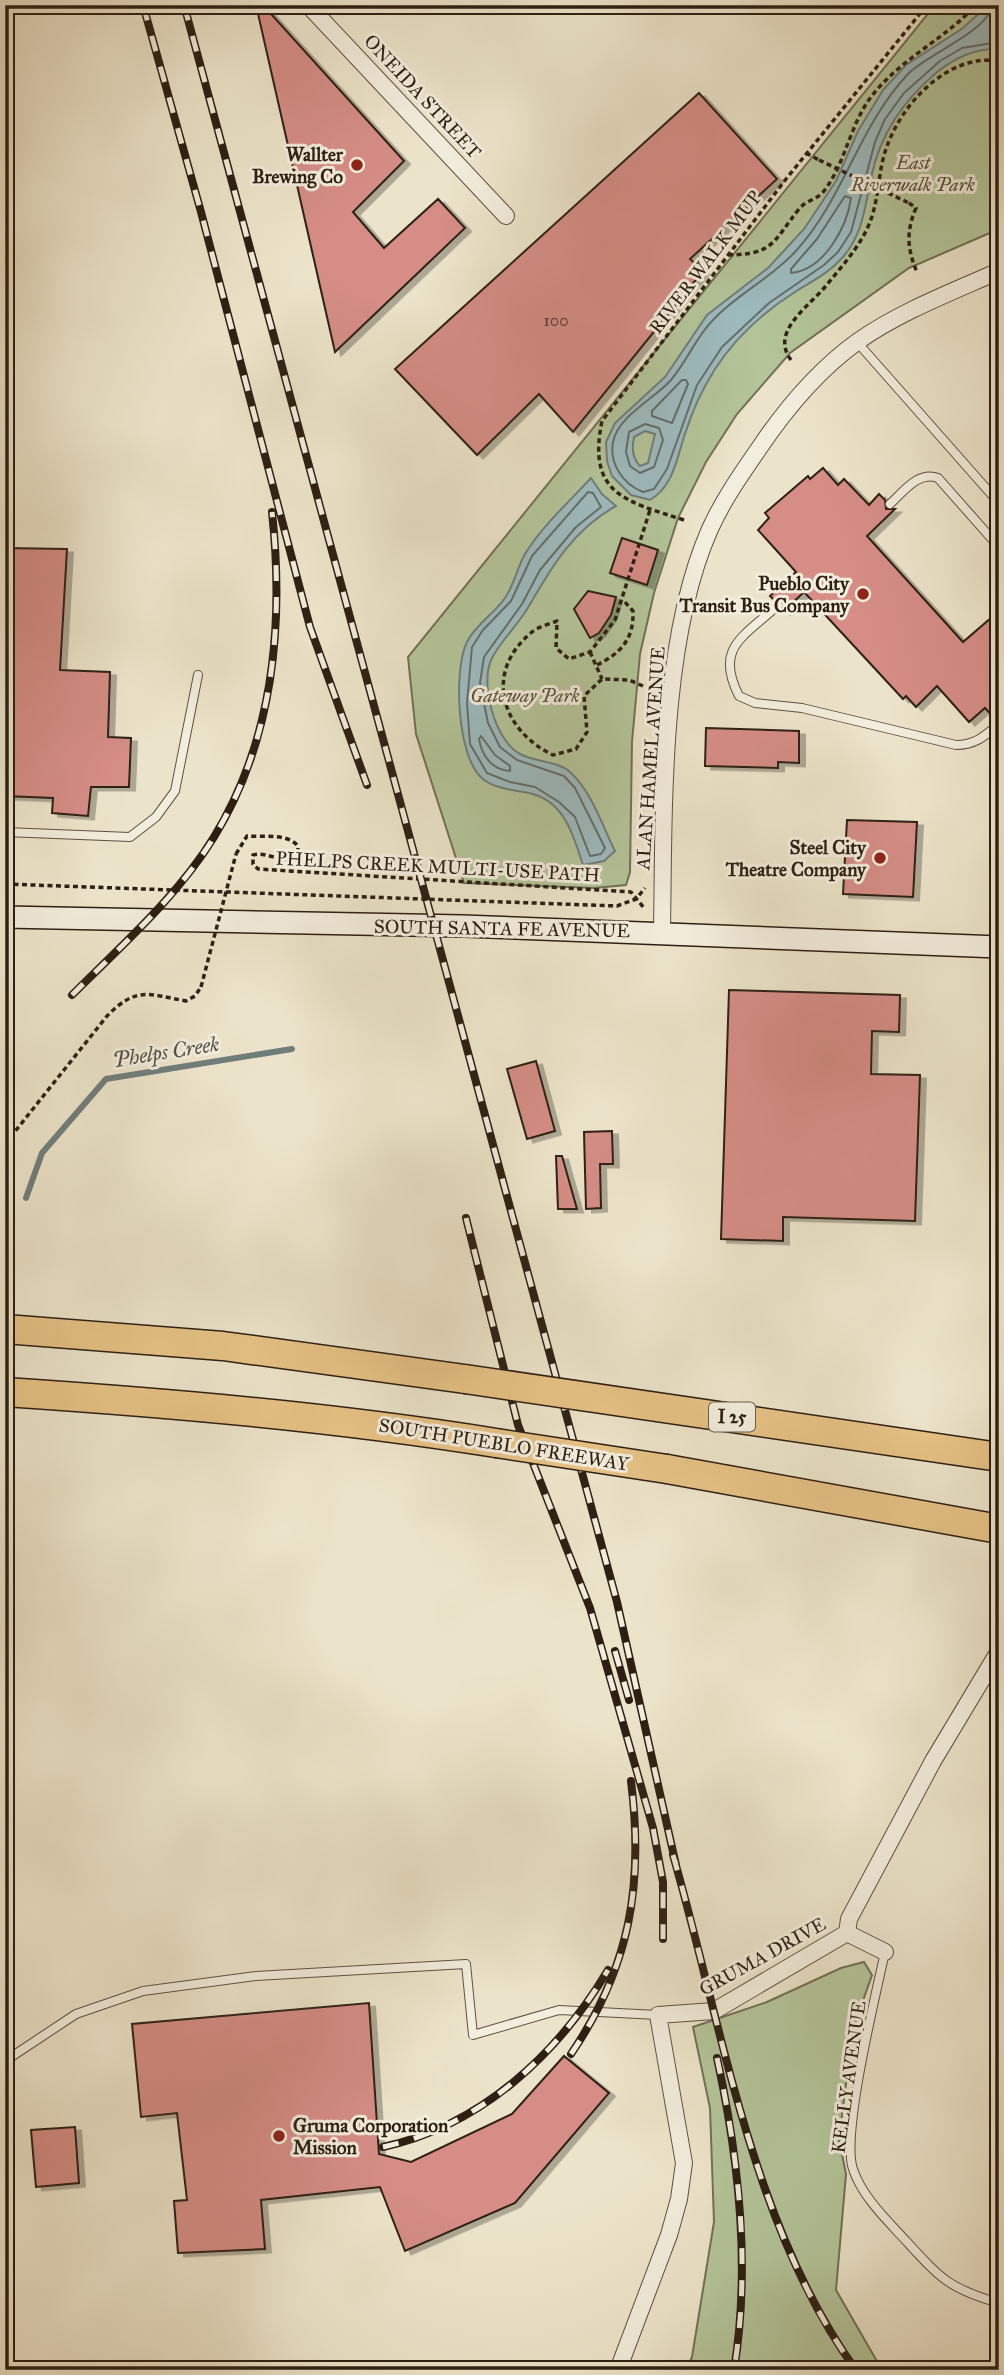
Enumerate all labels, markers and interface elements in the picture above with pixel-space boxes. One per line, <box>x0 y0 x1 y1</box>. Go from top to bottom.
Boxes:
street label: ONEIDA STREET <box>359 30 486 163</box>
place label: Wallter Brewing Co <box>252 143 344 189</box>
park label: East Riverwalk Park <box>850 151 976 196</box>
marker: Wallter Brewing Co <box>349 157 365 173</box>
street label: RIVER WALK MUP <box>644 186 767 338</box>
house number: 100 <box>544 311 568 330</box>
place label: Pueblo City Transit Bus Company <box>678 572 850 618</box>
marker: Pueblo City Transit Bus Company <box>855 586 871 602</box>
street label: ALAN HAMEL AVENUE <box>631 645 670 871</box>
park label: Gateway Park <box>470 684 580 707</box>
place label: Steel City Theatre Company <box>725 836 867 882</box>
street label: PHELPS CREEK MULTI-USE PATH <box>275 847 601 886</box>
marker: Steel City Theatre Company <box>872 850 888 866</box>
street label: SOUTH SANTA FE AVENUE <box>374 915 631 942</box>
water label: Phelps Creek <box>111 1031 222 1073</box>
road number: I 25 <box>709 1402 755 1432</box>
street label: SOUTH PUEBLO FREEWAY <box>377 1413 631 1476</box>
street label: GRUMA DRIVE <box>695 1912 830 2001</box>
street label: KELLY AVENUE <box>826 1999 871 2155</box>
place label: Gruma Corporation Mission <box>293 2114 449 2159</box>
marker: Gruma Corporation Mission <box>271 2128 287 2144</box>

